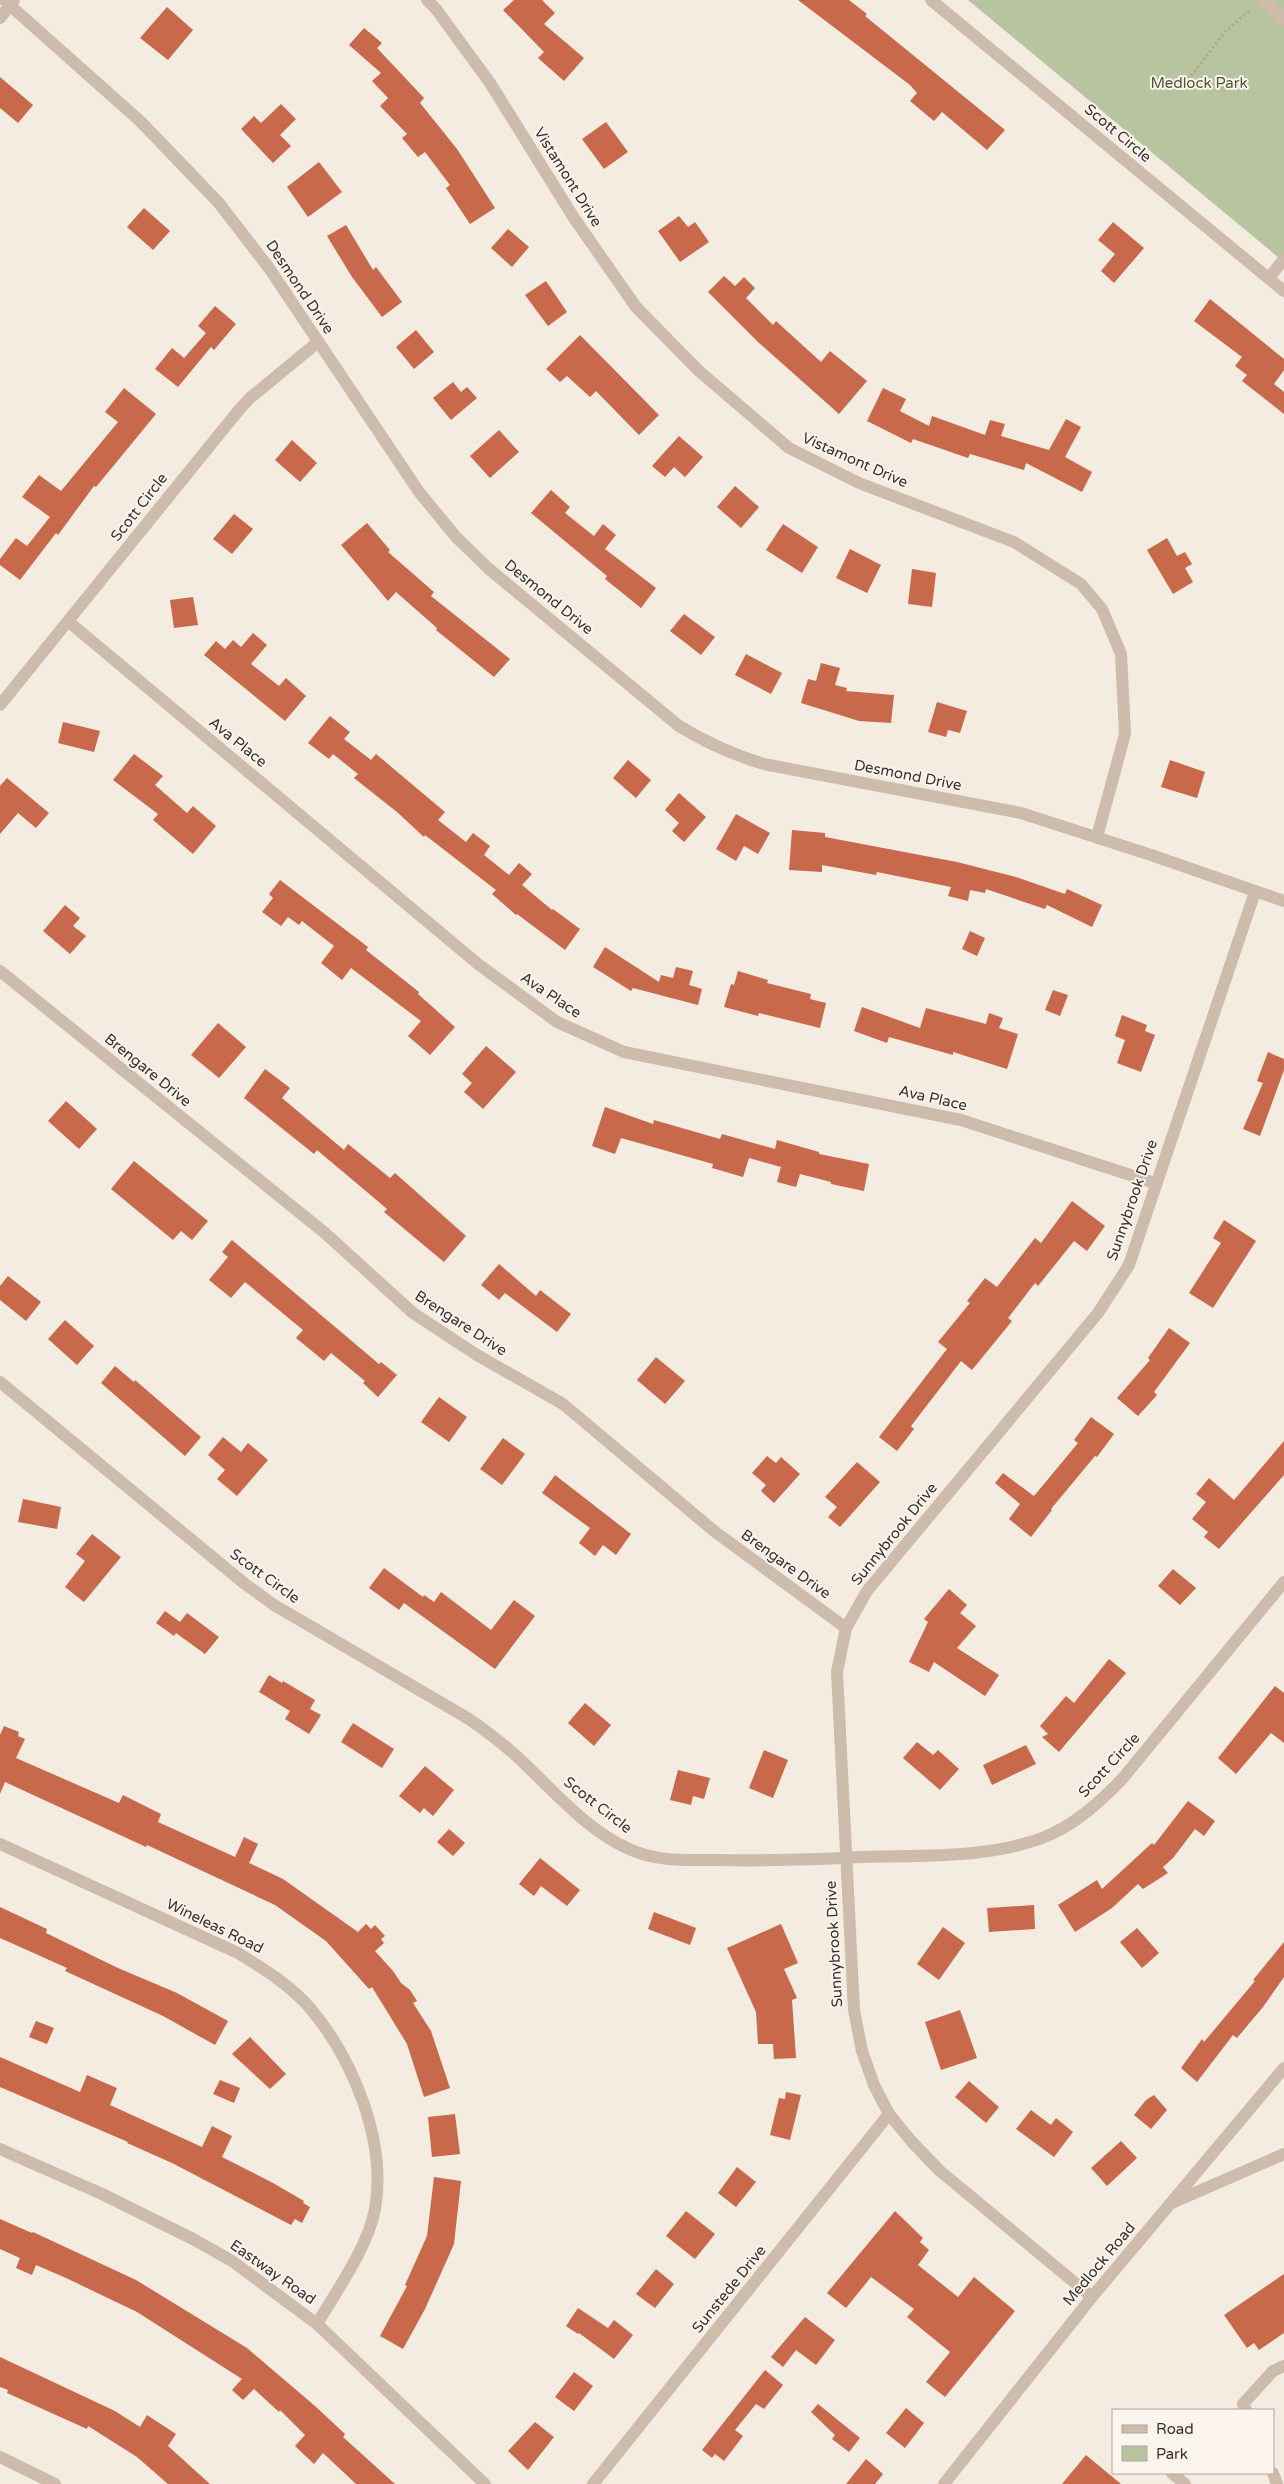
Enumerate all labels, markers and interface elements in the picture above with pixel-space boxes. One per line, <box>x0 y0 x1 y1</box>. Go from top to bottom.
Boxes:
park label: Medlock Park <box>1150 74 1248 92</box>
street label: Scott Circle <box>1081 100 1155 166</box>
street label: Vistamont Drive <box>530 124 606 230</box>
street label: Desmond Drive <box>262 237 338 337</box>
street label: Vistamont Drive <box>799 429 911 491</box>
street label: Scott Circle <box>107 469 171 545</box>
street label: Desmond Drive <box>501 556 597 638</box>
street label: Ava Place <box>205 713 271 771</box>
street label: Desmond Drive <box>853 756 963 794</box>
street label: Ava Place <box>517 968 585 1022</box>
street label: Brengare Drive <box>101 1030 195 1110</box>
street label: Ava Place <box>897 1081 969 1115</box>
street label: Sunnybrook Drive <box>1103 1137 1161 1263</box>
street label: Brengare Drive <box>412 1287 510 1359</box>
street label: Sunnybrook Drive <box>847 1479 941 1589</box>
street label: Brengare Drive <box>738 1526 834 1602</box>
street label: Scott Circle <box>227 1545 303 1607</box>
street label: Scott Circle <box>1075 1729 1143 1801</box>
street label: Scott Circle <box>560 1773 636 1837</box>
street label: Sunnybrook Drive <box>822 1880 846 2008</box>
street label: Wineleas Road <box>163 1895 267 1957</box>
street label: Medlock Road <box>1059 2219 1139 2309</box>
street label: Eastway Road <box>227 2236 319 2308</box>
street label: Sunstede Drive <box>688 2242 770 2336</box>
legend <box>1112 2409 1274 2474</box>
text: Road <box>1156 2420 1194 2438</box>
text: Park <box>1156 2445 1188 2463</box>

